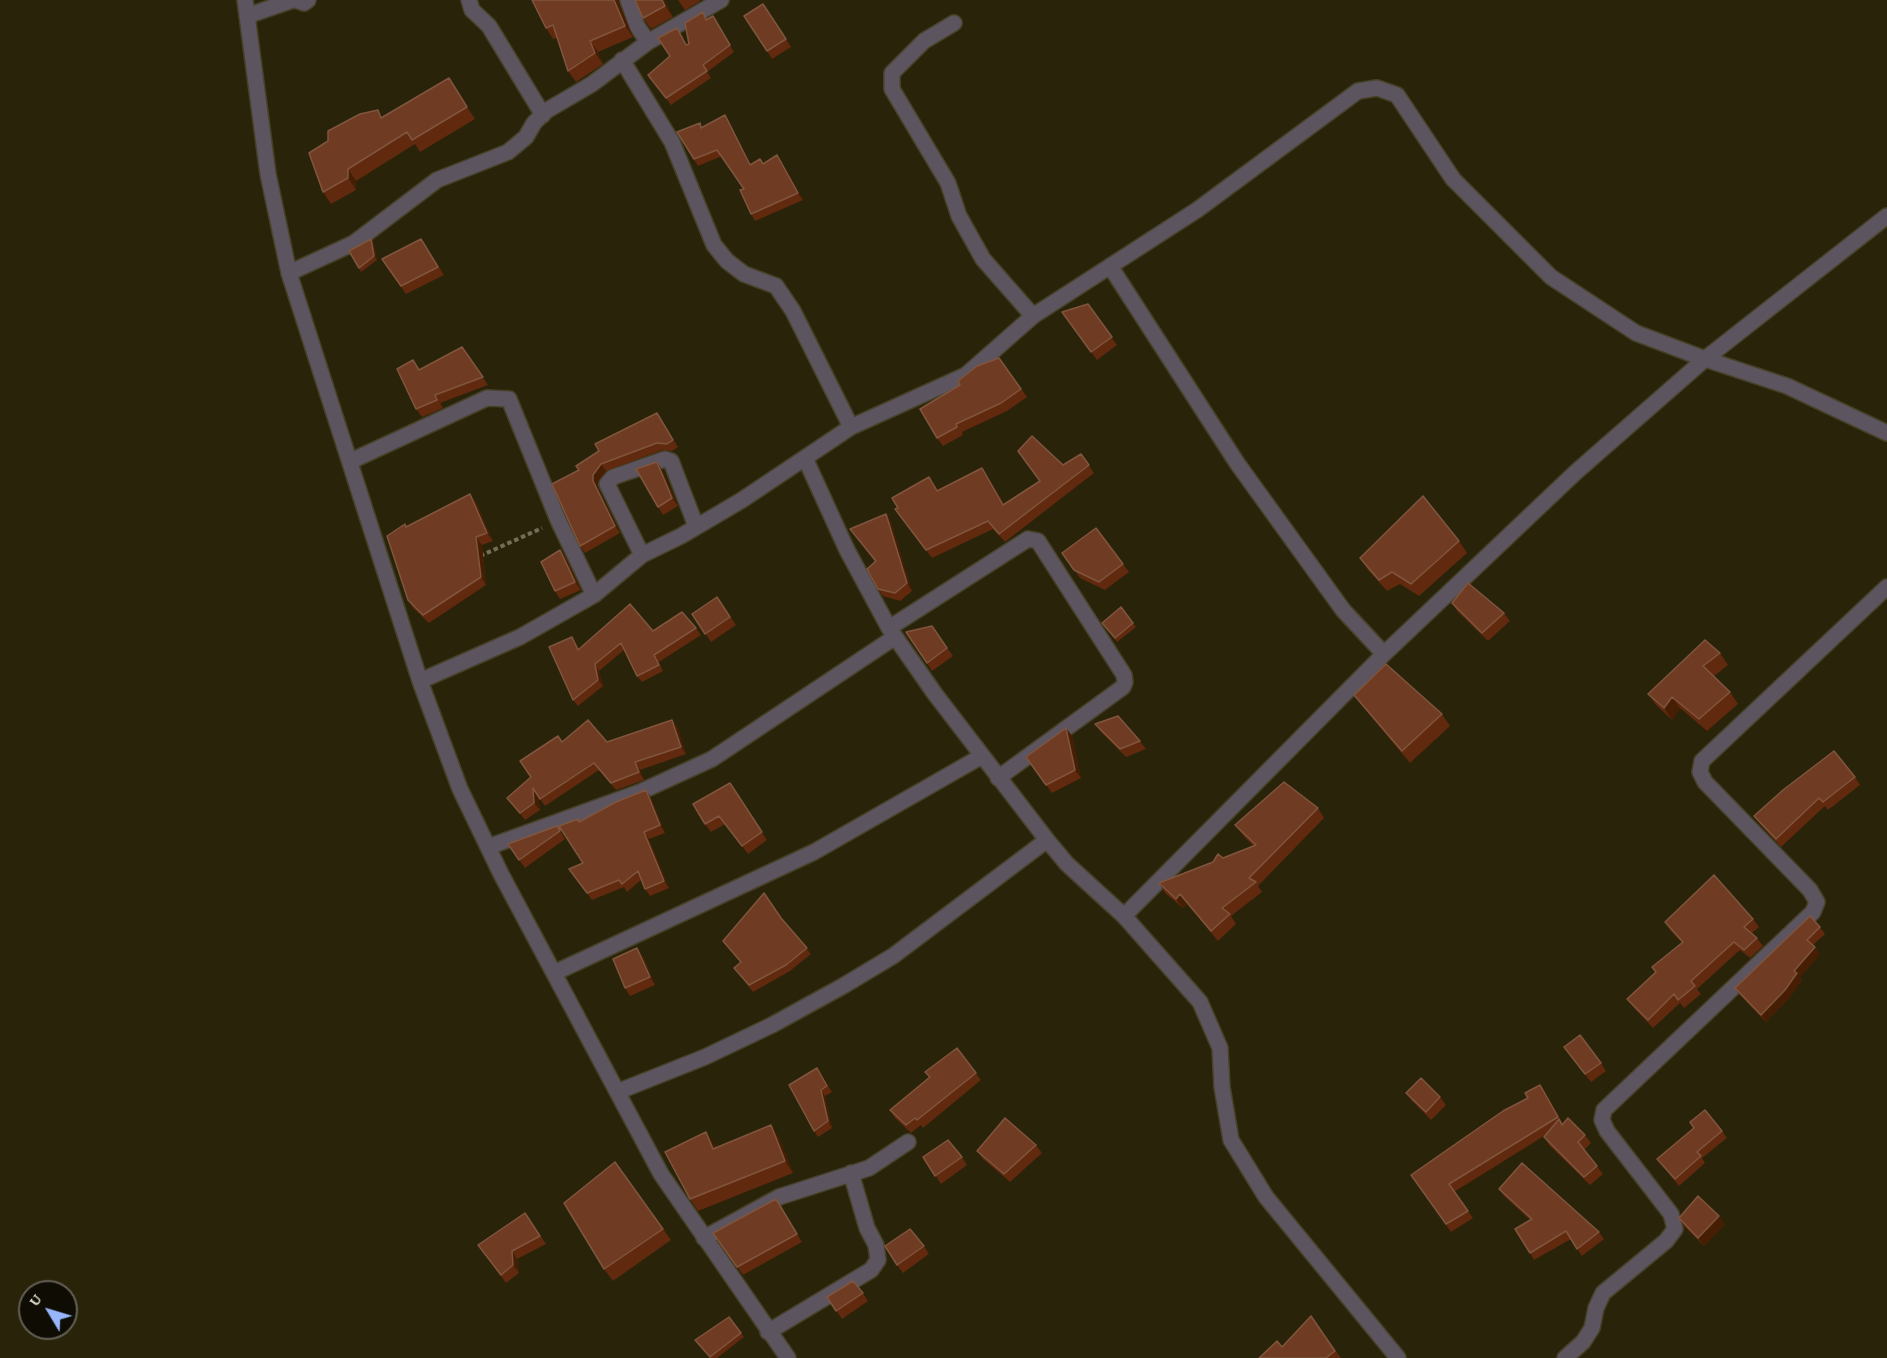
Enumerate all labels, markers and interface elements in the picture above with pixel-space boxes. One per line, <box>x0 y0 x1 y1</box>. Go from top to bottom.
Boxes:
north arrow <box>18 1280 78 1340</box>
text: U <box>25 1290 45 1309</box>

